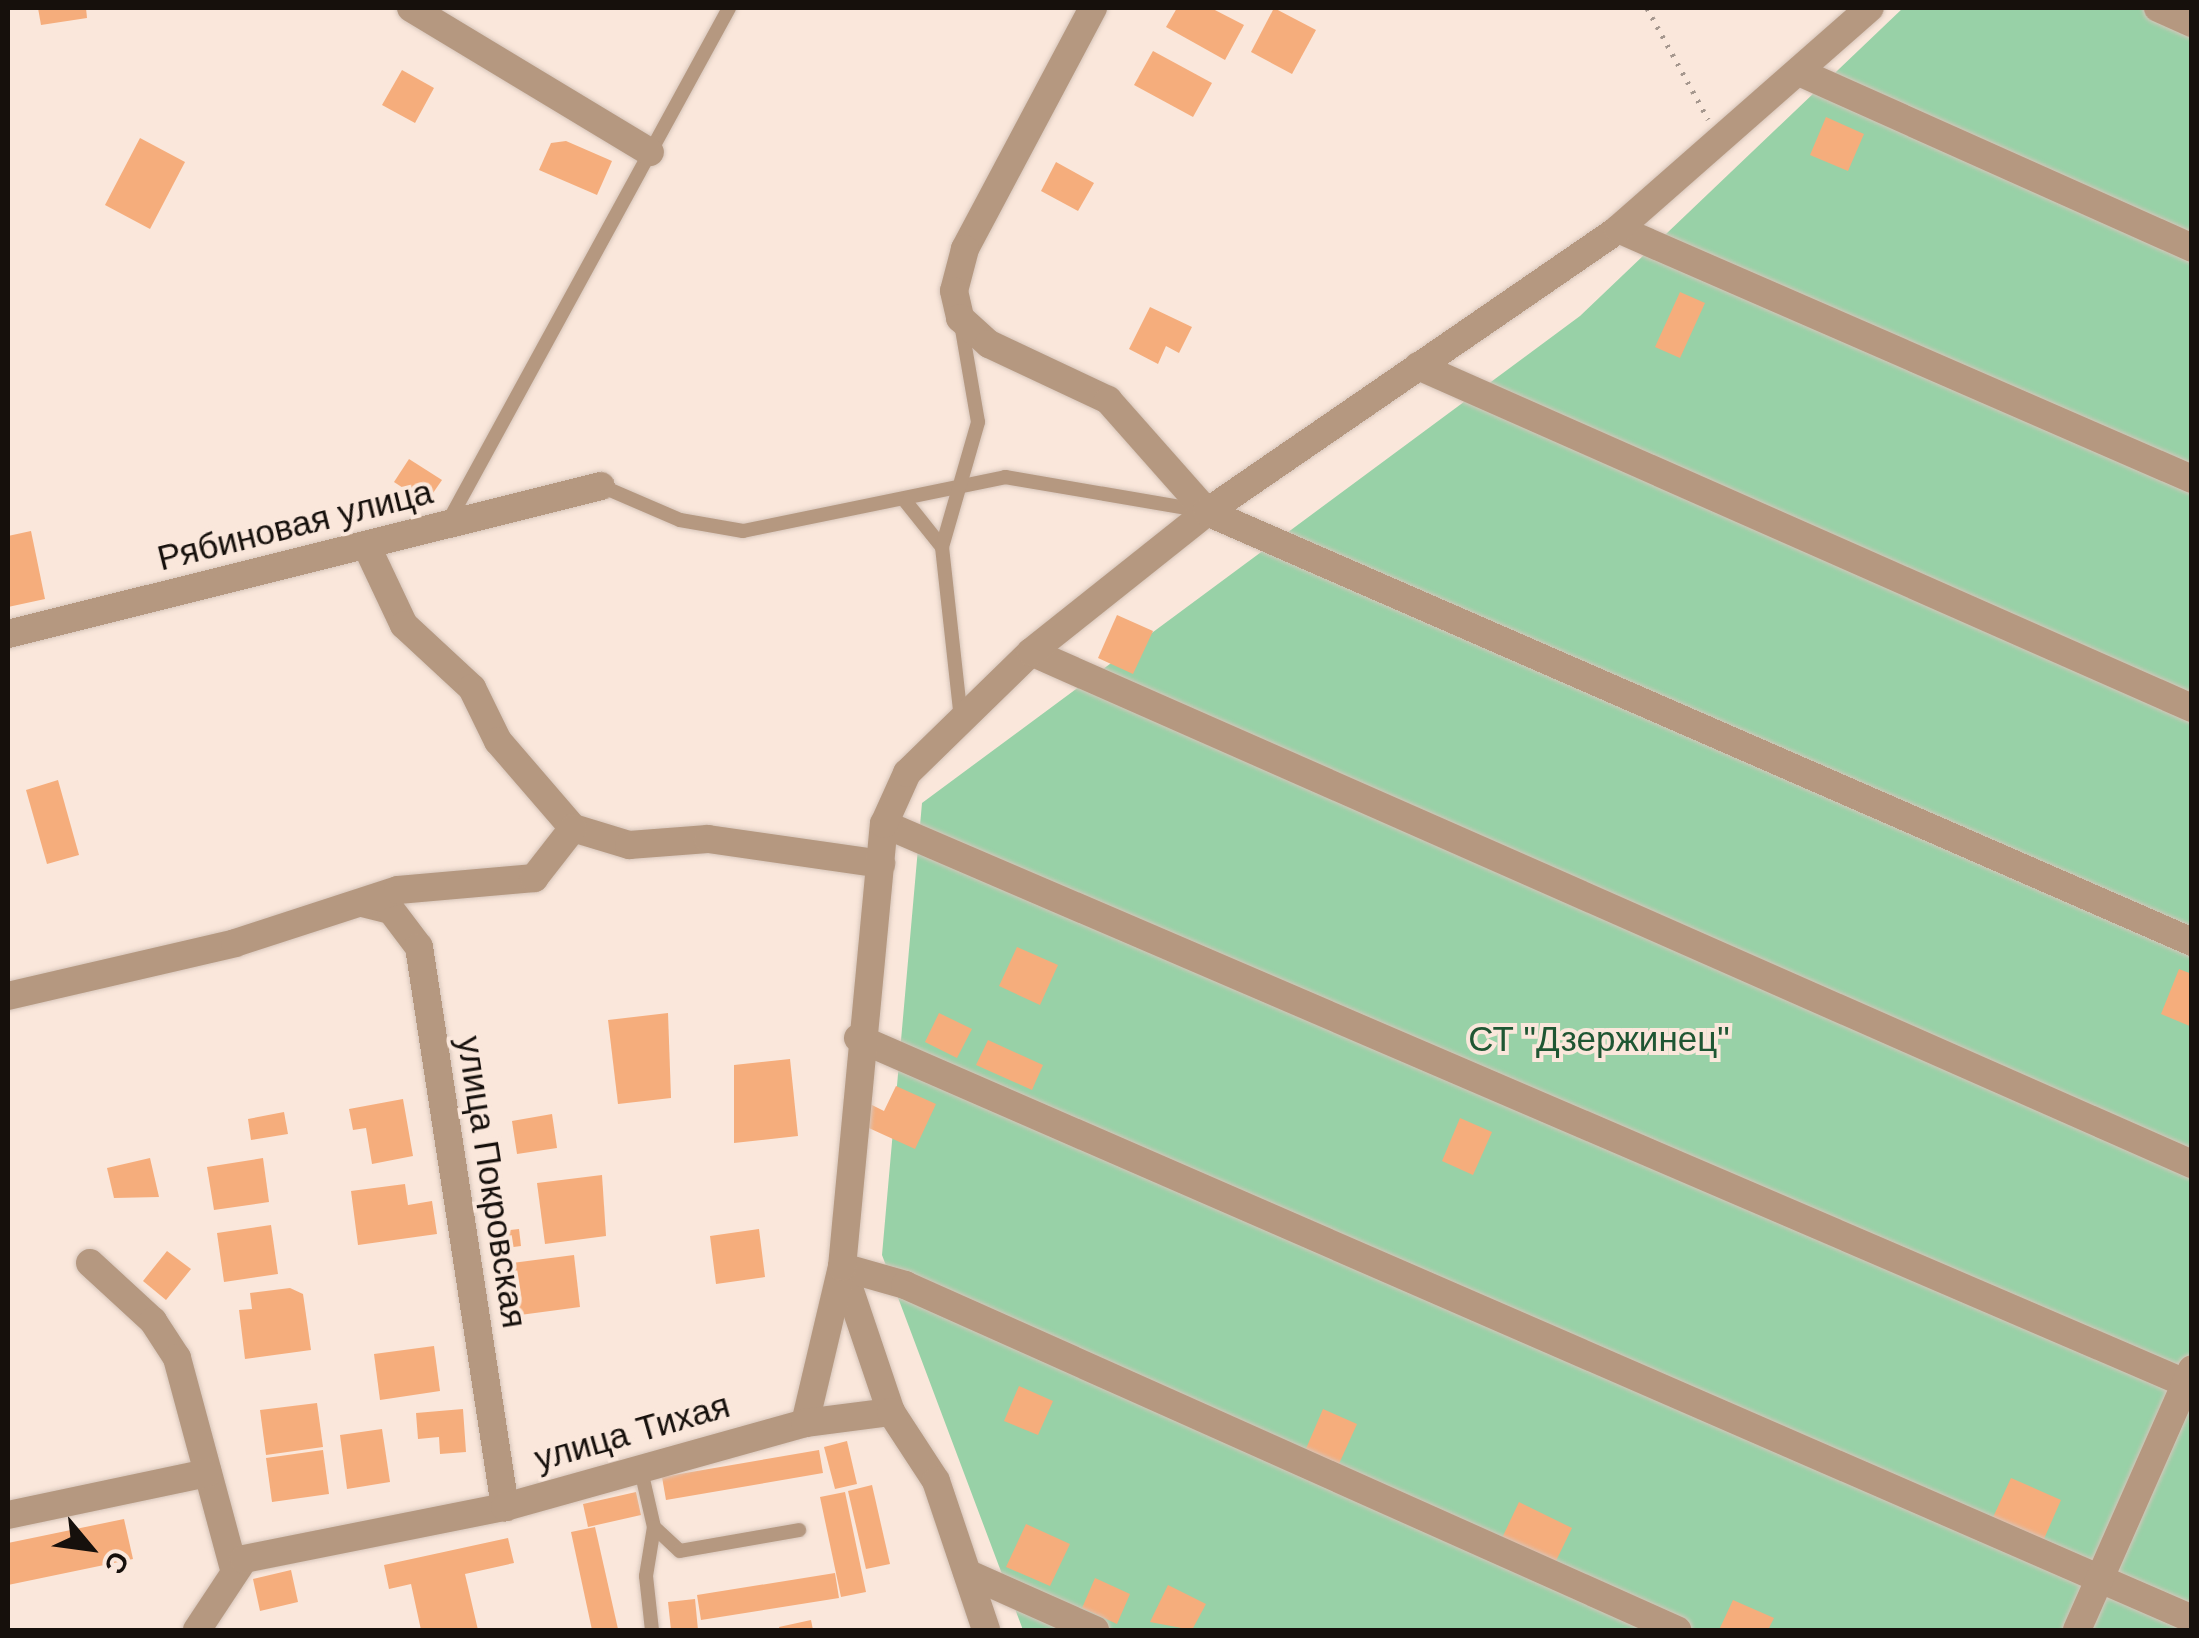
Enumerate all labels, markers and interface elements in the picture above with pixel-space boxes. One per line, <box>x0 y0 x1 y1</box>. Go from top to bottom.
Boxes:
street label: Рябиновая улица <box>153 471 437 579</box>
park label: СТ "Дзержинец" <box>1468 1018 1730 1060</box>
street label: улица Покровская <box>448 1033 536 1331</box>
street label: улица Тихая <box>530 1384 734 1480</box>
north arrow <box>40 1498 140 1598</box>
text: С <box>98 1546 135 1579</box>

